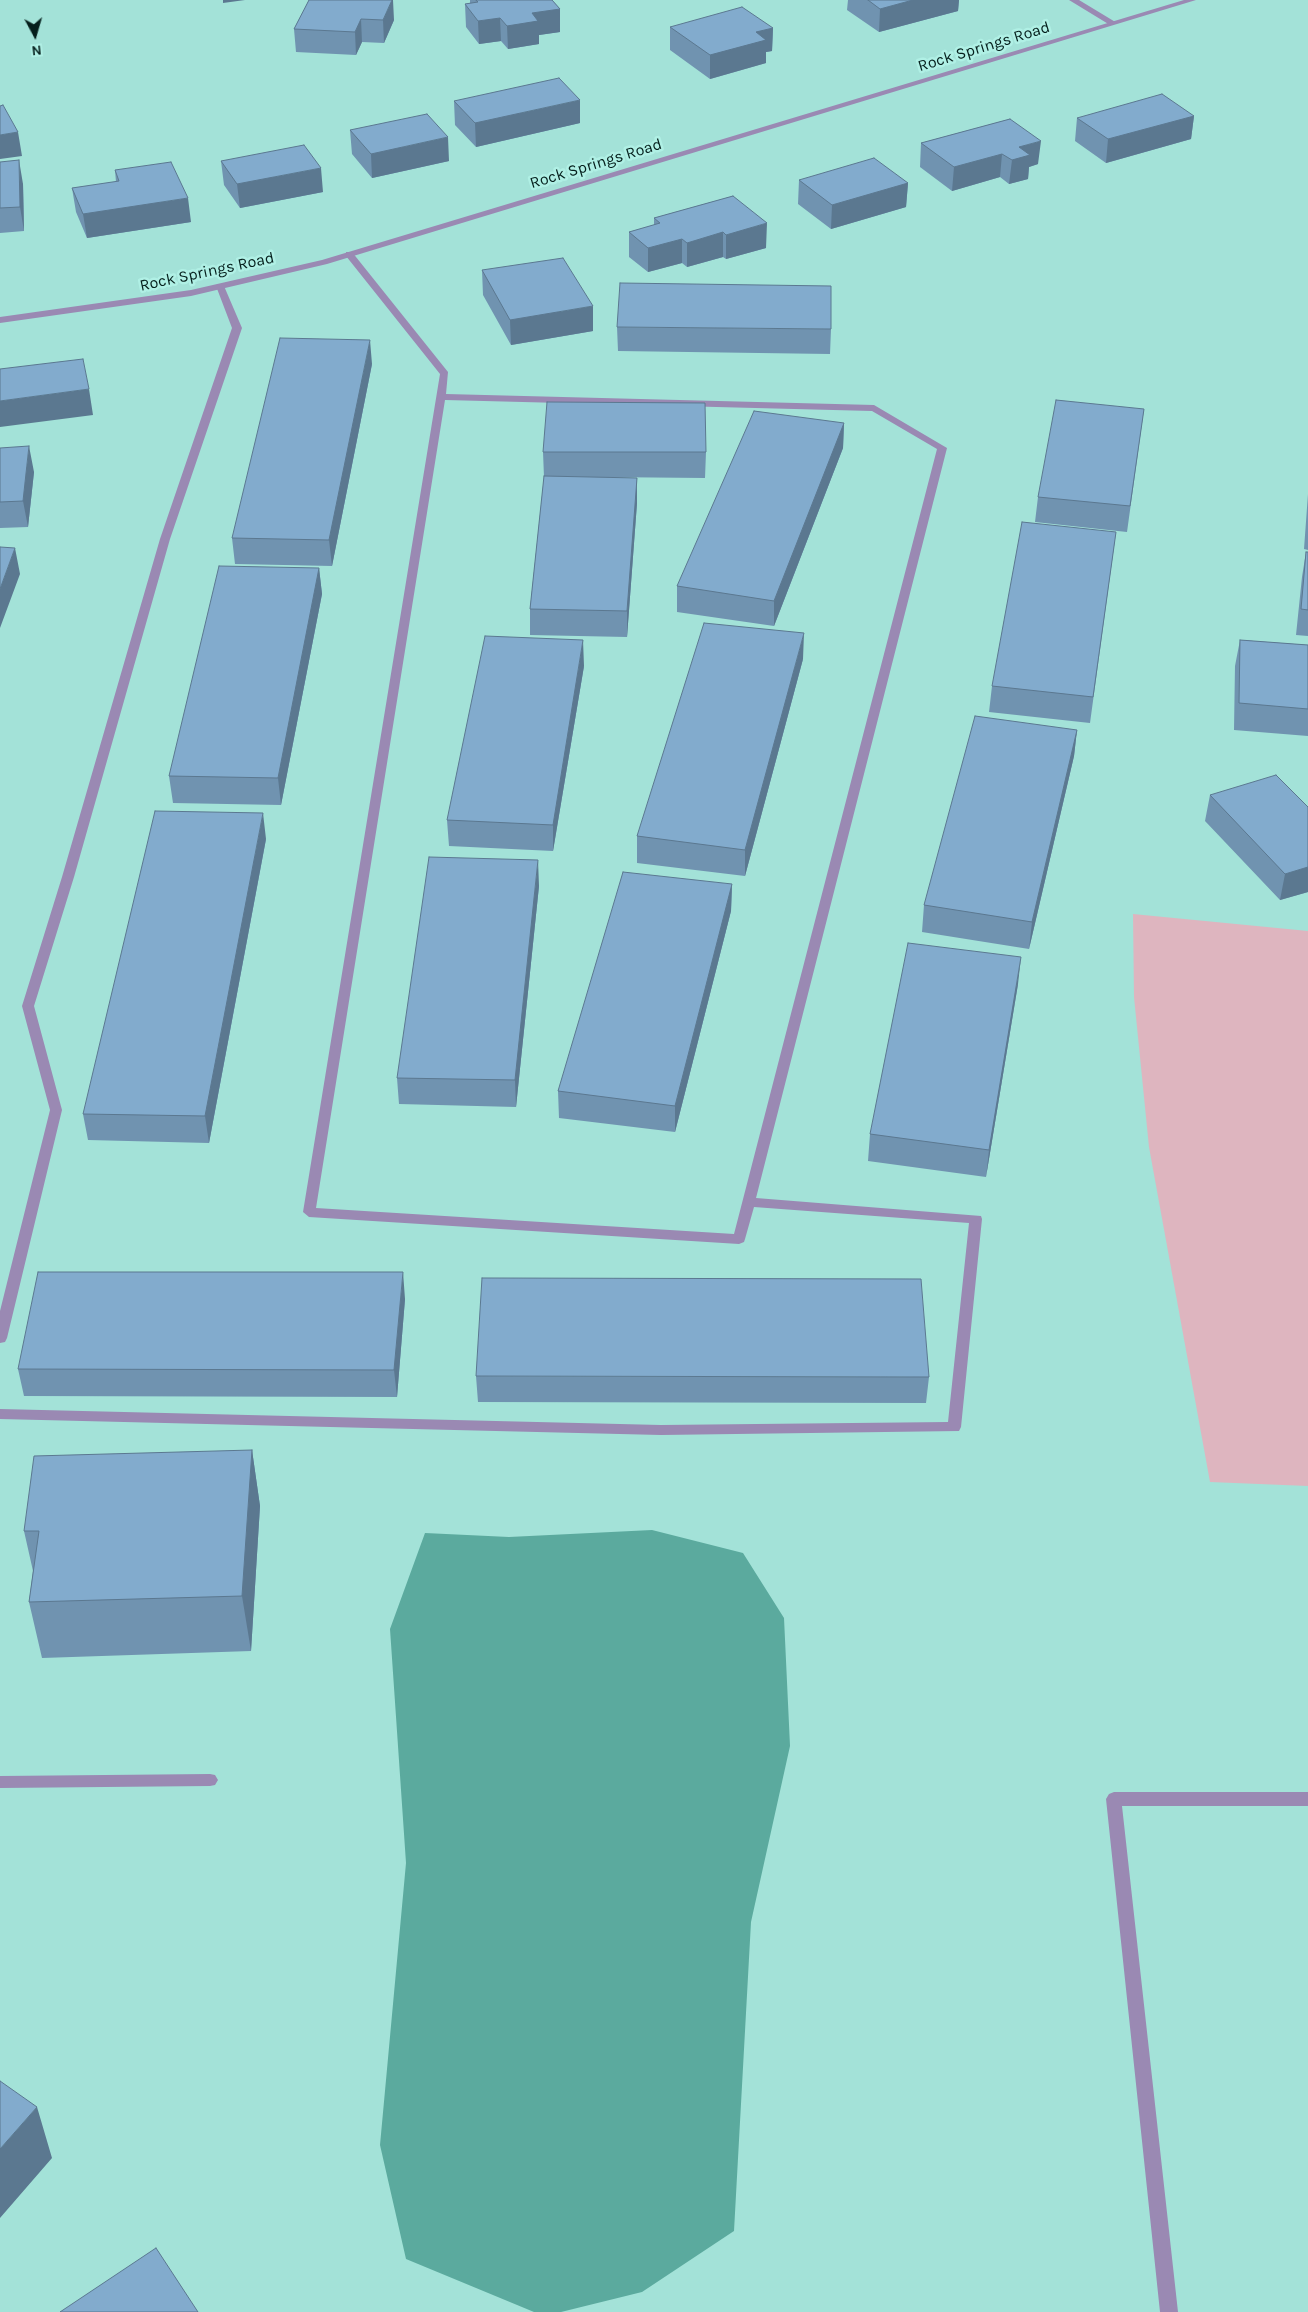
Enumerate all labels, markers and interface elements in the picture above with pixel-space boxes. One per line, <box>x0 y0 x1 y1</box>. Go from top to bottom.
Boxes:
north arrow <box>10 10 60 60</box>
street label: Rock Springs Road <box>916 18 1052 76</box>
text: N <box>31 41 43 59</box>
street label: Rock Springs Road <box>528 135 664 193</box>
street label: Rock Springs Road <box>138 248 276 296</box>

